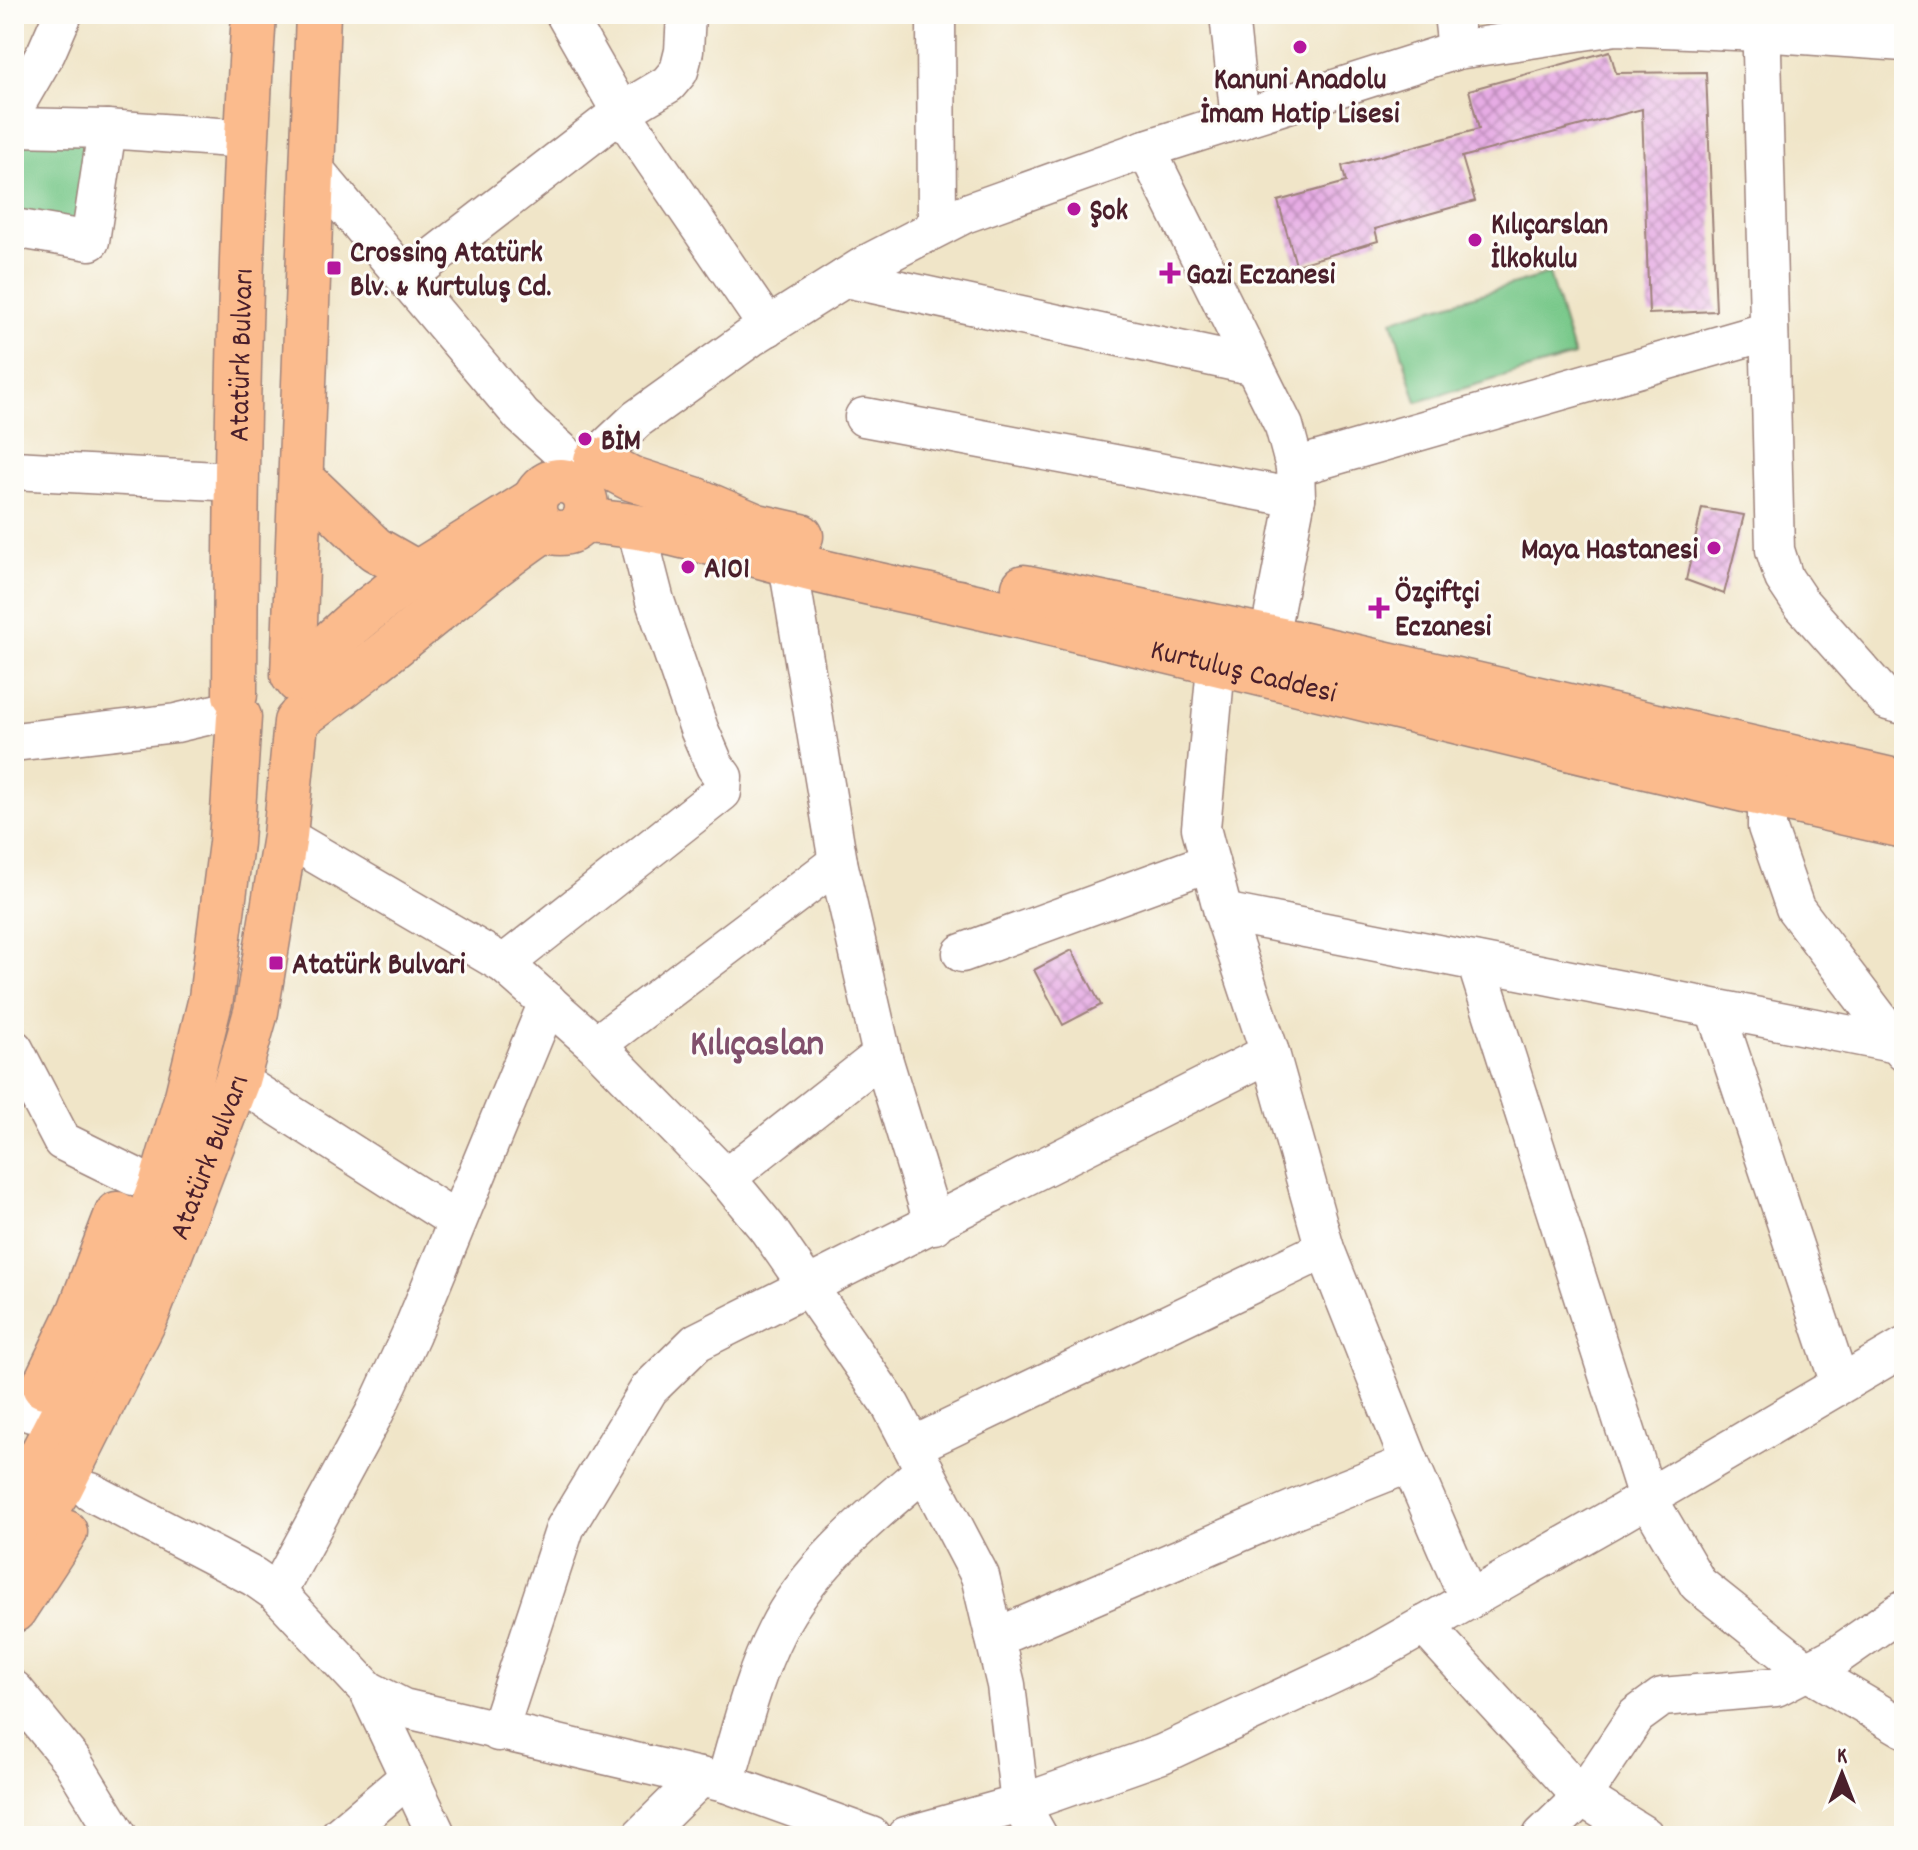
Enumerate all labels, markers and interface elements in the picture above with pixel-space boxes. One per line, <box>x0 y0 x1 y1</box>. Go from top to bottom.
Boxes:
marker: Kanuni Anadolu İmam Hatip Lisesi <box>1291 38 1309 56</box>
place label: Kanuni Anadolu İmam Hatip Lisesi <box>1201 61 1400 138</box>
place label: Şok <box>1090 192 1128 235</box>
marker: Şok <box>1065 200 1083 218</box>
place label: Kılıçarslan İlkokulu <box>1491 206 1608 283</box>
marker: Kılıçarslan İlkokulu <box>1466 231 1484 249</box>
place label: Crossing Atatürk Blv. & Kurtuluş Cd. <box>350 234 551 311</box>
place label: Gazi Eczanesi <box>1186 256 1336 299</box>
marker: Crossing Atatürk Blv. & Kurtuluş Cd. <box>325 259 343 277</box>
marker: Gazi Eczanesi <box>1161 264 1179 282</box>
street label: Atatürk Bulvarı <box>220 268 268 442</box>
place label: BİM <box>601 422 641 465</box>
marker: BİM <box>576 430 594 448</box>
place label: Maya Hastanesi <box>1521 531 1699 574</box>
marker: Maya Hastanesi <box>1705 539 1723 557</box>
place label: A101 <box>704 550 750 593</box>
marker: A101 <box>679 558 697 576</box>
place label: Özçiftçi Eczanesi <box>1395 574 1492 651</box>
marker: Özçiftçi Eczanesi <box>1370 599 1388 617</box>
street label: Kurtuluş Caddesi <box>1145 631 1340 717</box>
place label: Atatürk Bulvari <box>292 946 466 989</box>
marker: Atatürk Bulvari <box>267 954 285 972</box>
district label: Kılıçaslan <box>690 1019 824 1074</box>
street label: Atatürk Bulvarı <box>161 1071 263 1247</box>
north arrow <box>1802 1734 1882 1814</box>
text: K <box>1837 1742 1847 1773</box>

